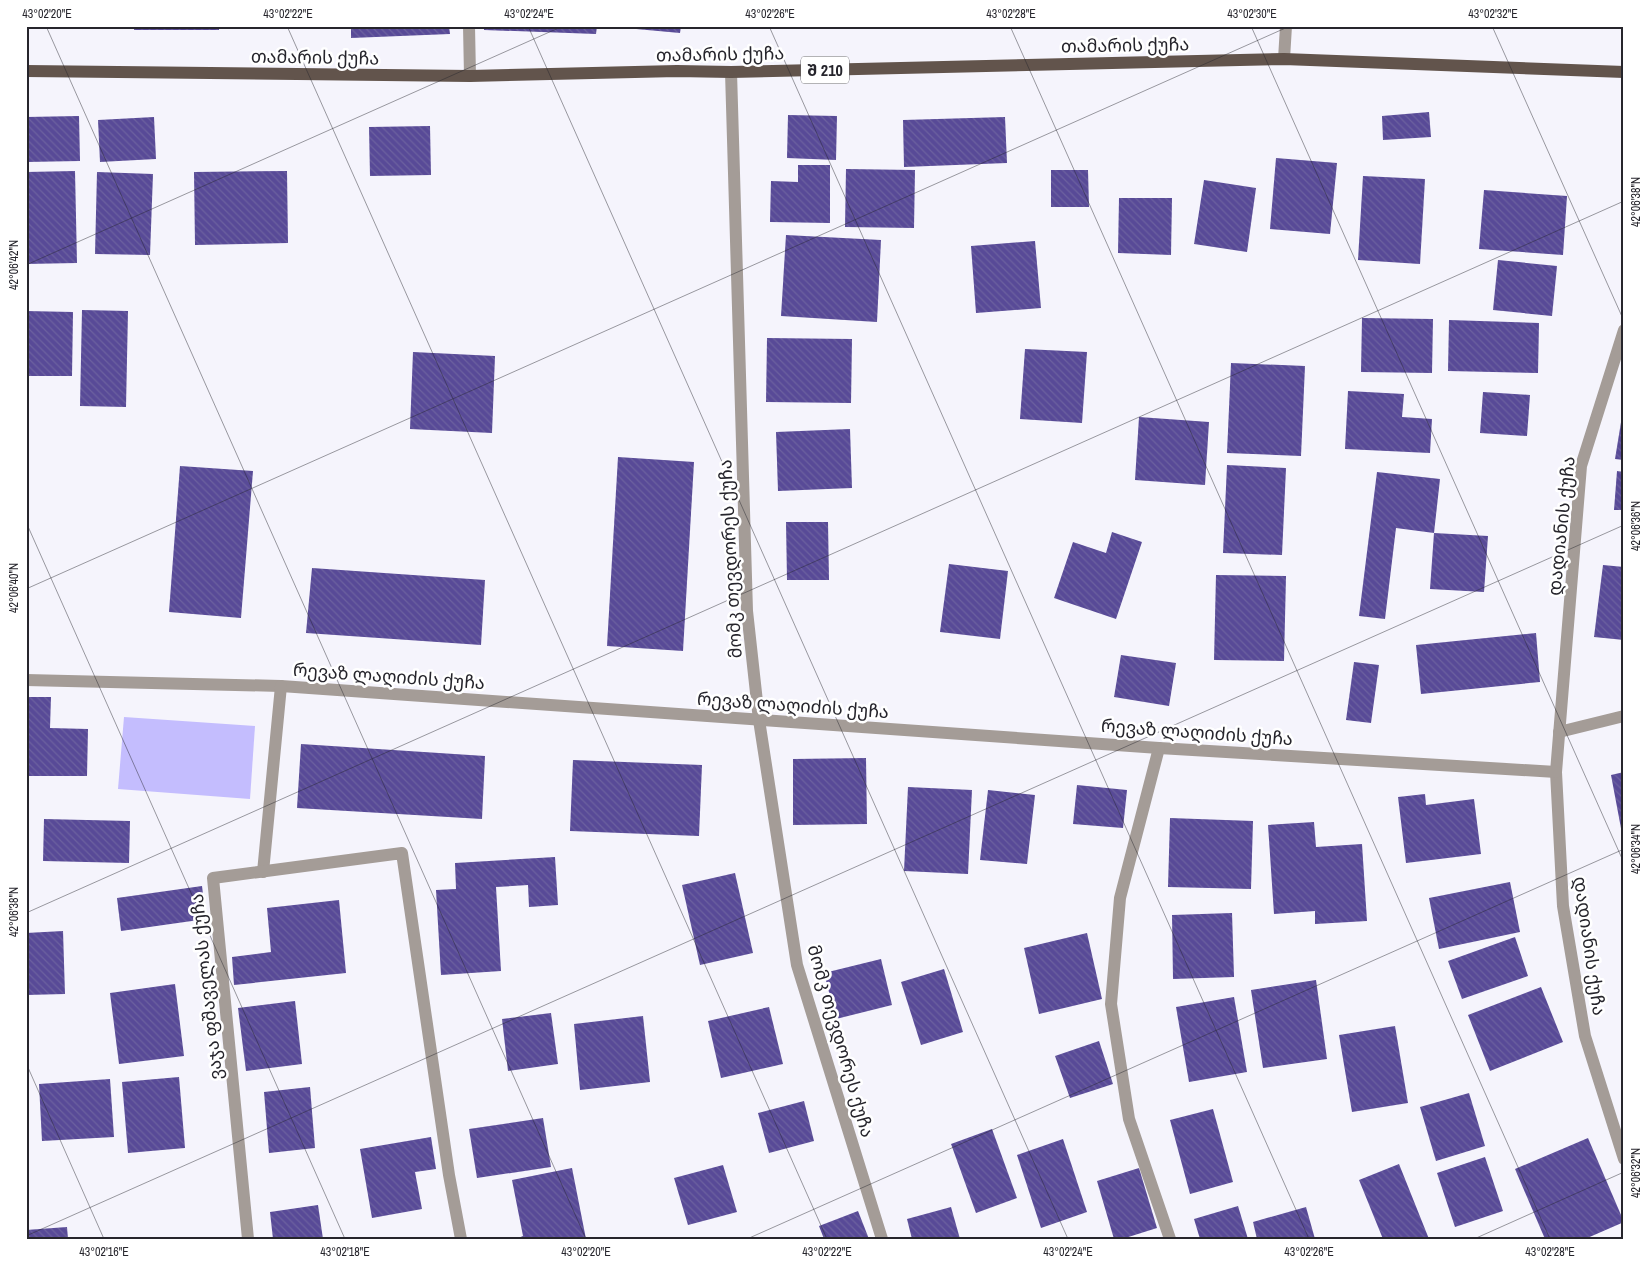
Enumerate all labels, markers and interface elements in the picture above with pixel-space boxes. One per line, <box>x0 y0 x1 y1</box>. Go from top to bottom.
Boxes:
text: 43°02'20"E <box>22 6 72 22</box>
text: 43°02'22"E <box>263 6 313 22</box>
text: 43°02'24"E <box>504 6 554 22</box>
text: 43°02'26"E <box>745 6 795 22</box>
text: 43°02'28"E <box>986 6 1036 22</box>
text: 43°02'30"E <box>1227 6 1277 22</box>
text: 43°02'32"E <box>1468 6 1518 22</box>
street label: თამარის ქუჩა <box>1061 31 1189 59</box>
street label: თამარის ქუჩა <box>656 40 784 68</box>
street label: თამარის ქუჩა <box>251 43 379 71</box>
road number: შ 210 <box>801 56 849 84</box>
text: 42°06'38"N <box>1628 177 1644 227</box>
text: 42°06'42"N <box>6 240 22 290</box>
street label: დადიანის ქუჩა <box>1541 455 1581 597</box>
street label: მომკ თევდორეს ქუჩა <box>712 459 748 659</box>
text: 42°06'36"N <box>1628 501 1644 551</box>
text: 42°06'40"N <box>6 563 22 613</box>
street label: რევაზ ლაღიძის ქუჩა <box>292 657 486 695</box>
street label: რევაზ ლაღიძის ქუჩა <box>696 686 890 724</box>
street label: რევაზ ლაღიძის ქუჩა <box>1100 713 1294 751</box>
text: 42°06'34"N <box>1628 824 1644 874</box>
street label: დადიანის ქუჩა <box>1568 875 1612 1017</box>
text: 42°06'38"N <box>6 887 22 937</box>
street label: ვაჯა ფშაველას ქუჩა <box>184 893 228 1081</box>
street label: მომკ თევდორეს ქუჩა <box>802 942 880 1140</box>
text: 42°06'32"N <box>1628 1148 1644 1198</box>
text: 43°02'16"E <box>79 1244 129 1260</box>
text: 43°02'18"E <box>320 1244 370 1260</box>
text: 43°02'20"E <box>561 1244 611 1260</box>
text: 43°02'22"E <box>802 1244 852 1260</box>
text: 43°02'24"E <box>1043 1244 1093 1260</box>
text: 43°02'26"E <box>1284 1244 1334 1260</box>
text: 43°02'28"E <box>1525 1244 1575 1260</box>

